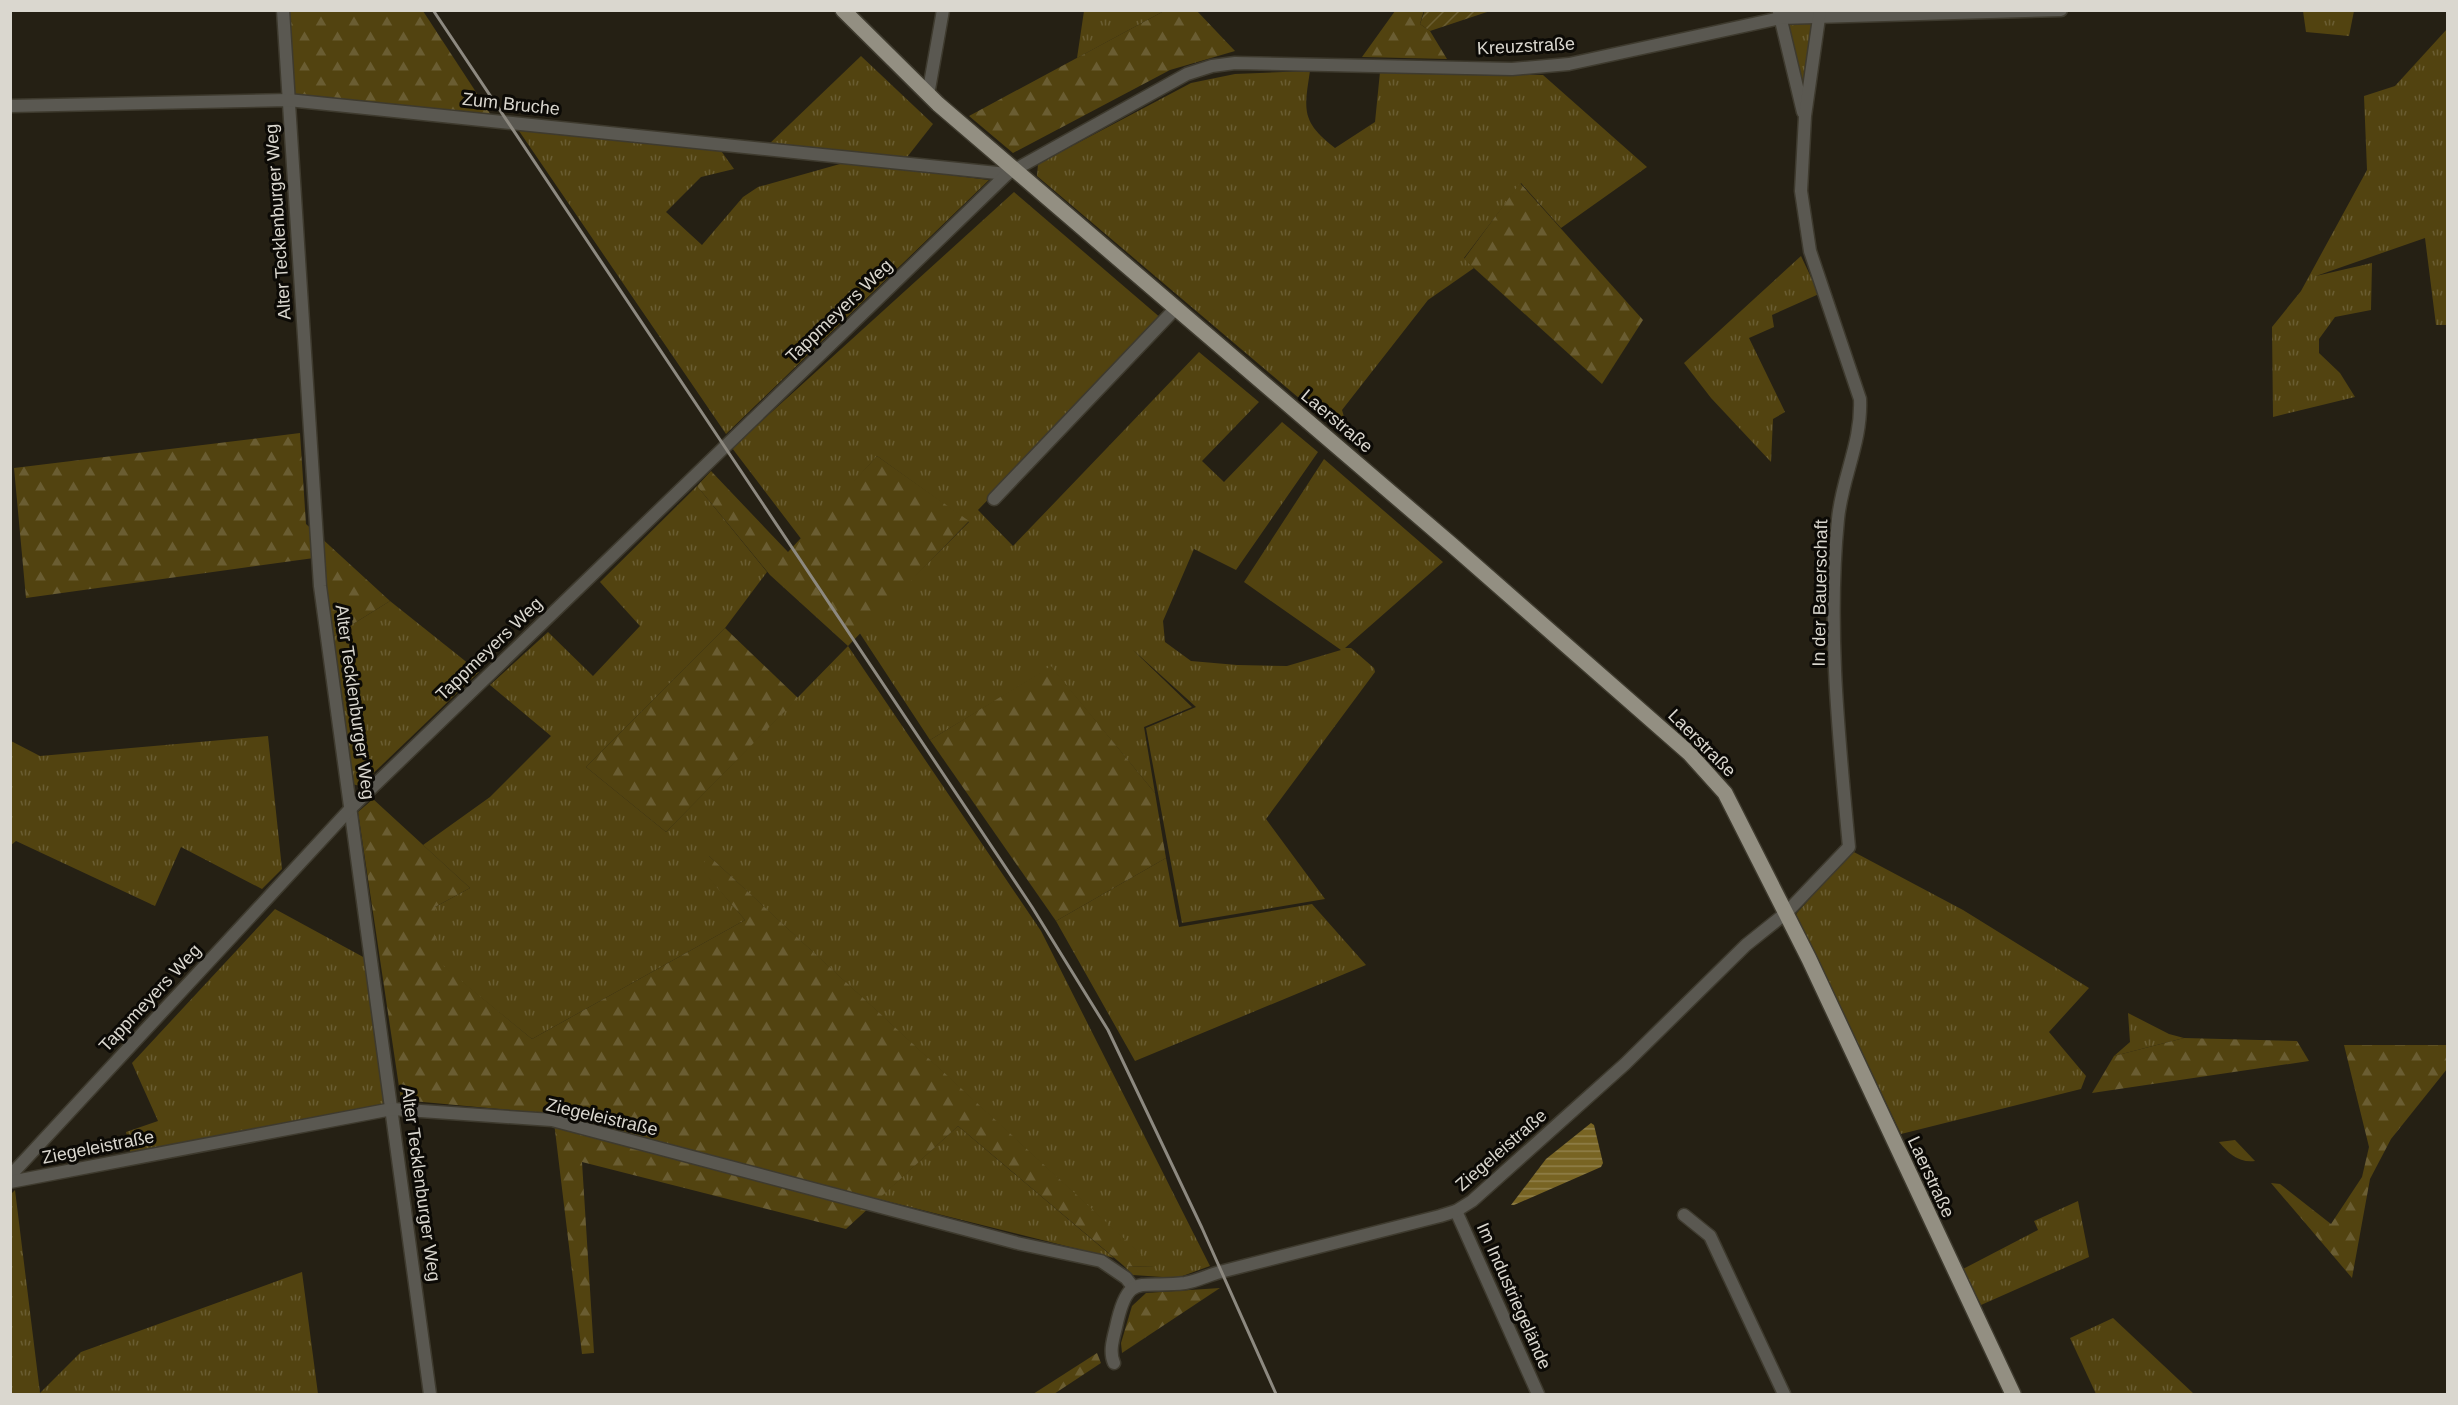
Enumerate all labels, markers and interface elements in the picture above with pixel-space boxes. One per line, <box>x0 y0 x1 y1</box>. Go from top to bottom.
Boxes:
street label: Kreuzstraße <box>1477 33 1575 59</box>
street label: Zum Bruche <box>461 89 561 119</box>
street label: Alter Tecklenburger Weg <box>261 123 295 321</box>
street label: Tappmeyers Weg <box>782 255 896 367</box>
street label: Laerstraße <box>1297 385 1377 457</box>
street label: In der Bauerschaft <box>1809 519 1831 667</box>
street label: Tappmeyers Weg <box>432 593 546 705</box>
street label: Alter Tecklenburger Weg <box>331 603 379 801</box>
street label: Laerstraße <box>1664 705 1740 781</box>
street label: Tappmeyers Weg <box>95 940 205 1056</box>
street label: Alter Tecklenburger Weg <box>397 1085 445 1283</box>
street label: Ziegeleistraße <box>544 1094 660 1140</box>
street label: Ziegeleistraße <box>1451 1105 1551 1195</box>
street label: Ziegeleistraße <box>40 1126 156 1168</box>
street label: Laerstraße <box>1904 1133 1958 1221</box>
street label: Im Industriegelände <box>1473 1220 1555 1372</box>

